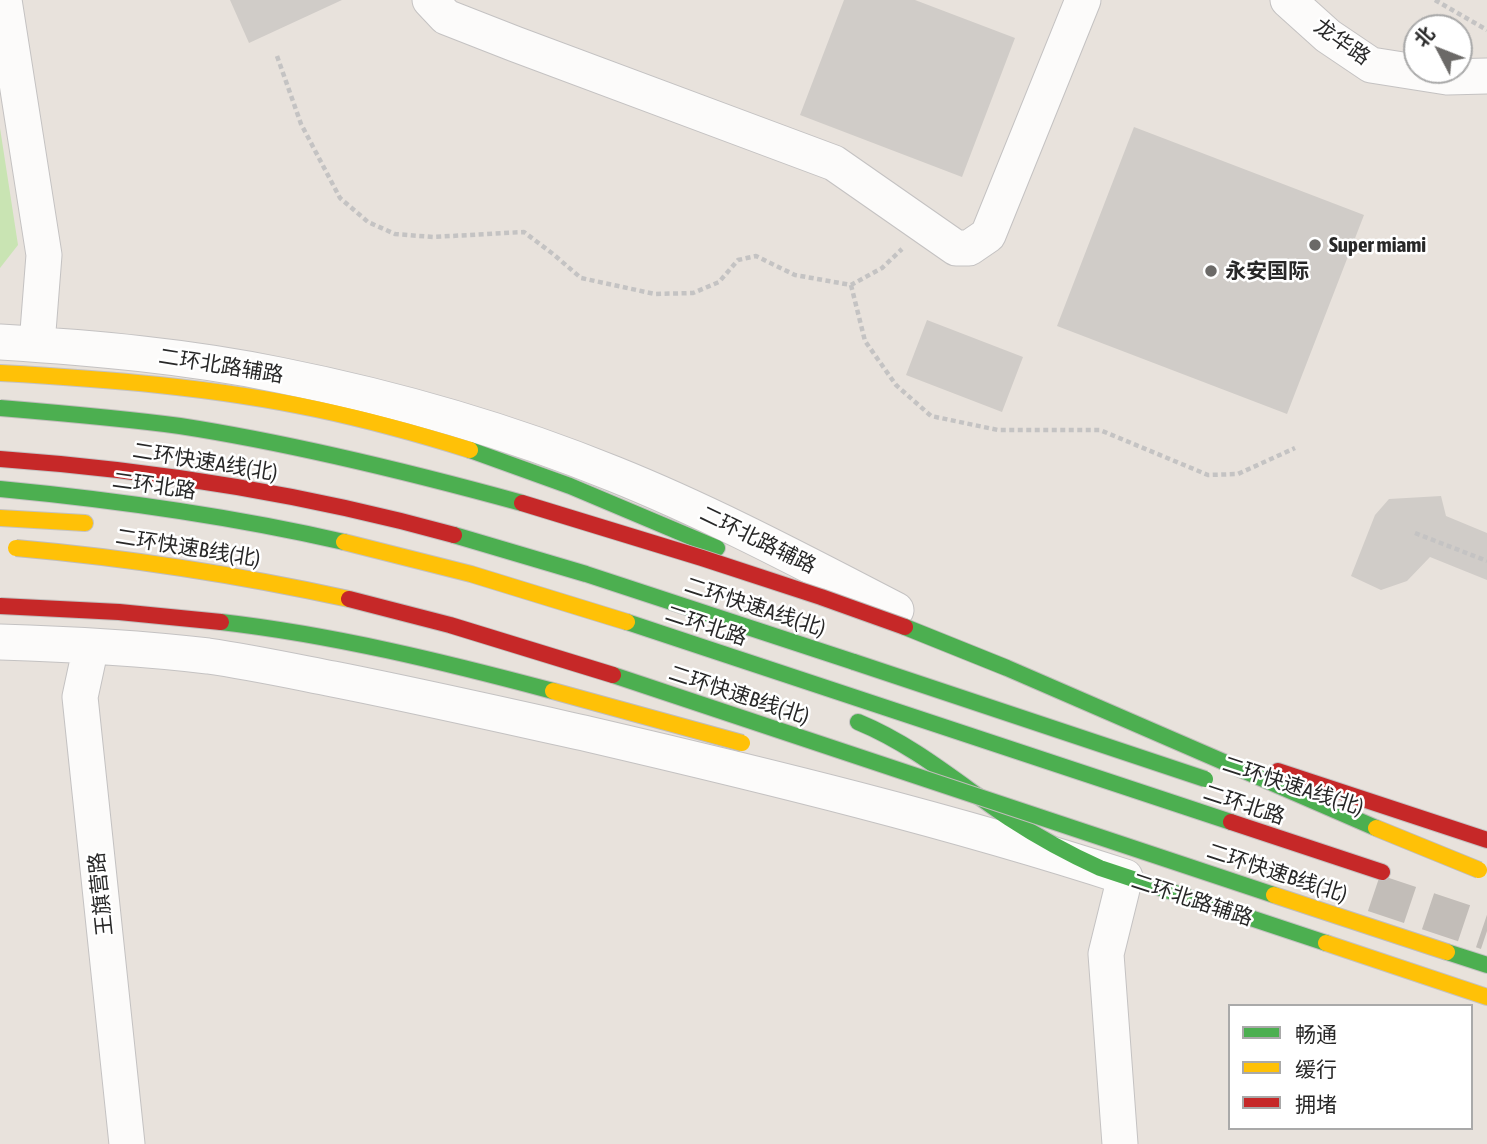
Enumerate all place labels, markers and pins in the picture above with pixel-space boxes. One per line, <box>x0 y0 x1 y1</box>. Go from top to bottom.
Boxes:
place label: Super miami <box>1329 232 1426 258</box>
marker: Super miami <box>1307 237 1323 253</box>
place label: 永安国际 <box>1225 258 1309 284</box>
marker: 永安国际 <box>1203 263 1219 279</box>

